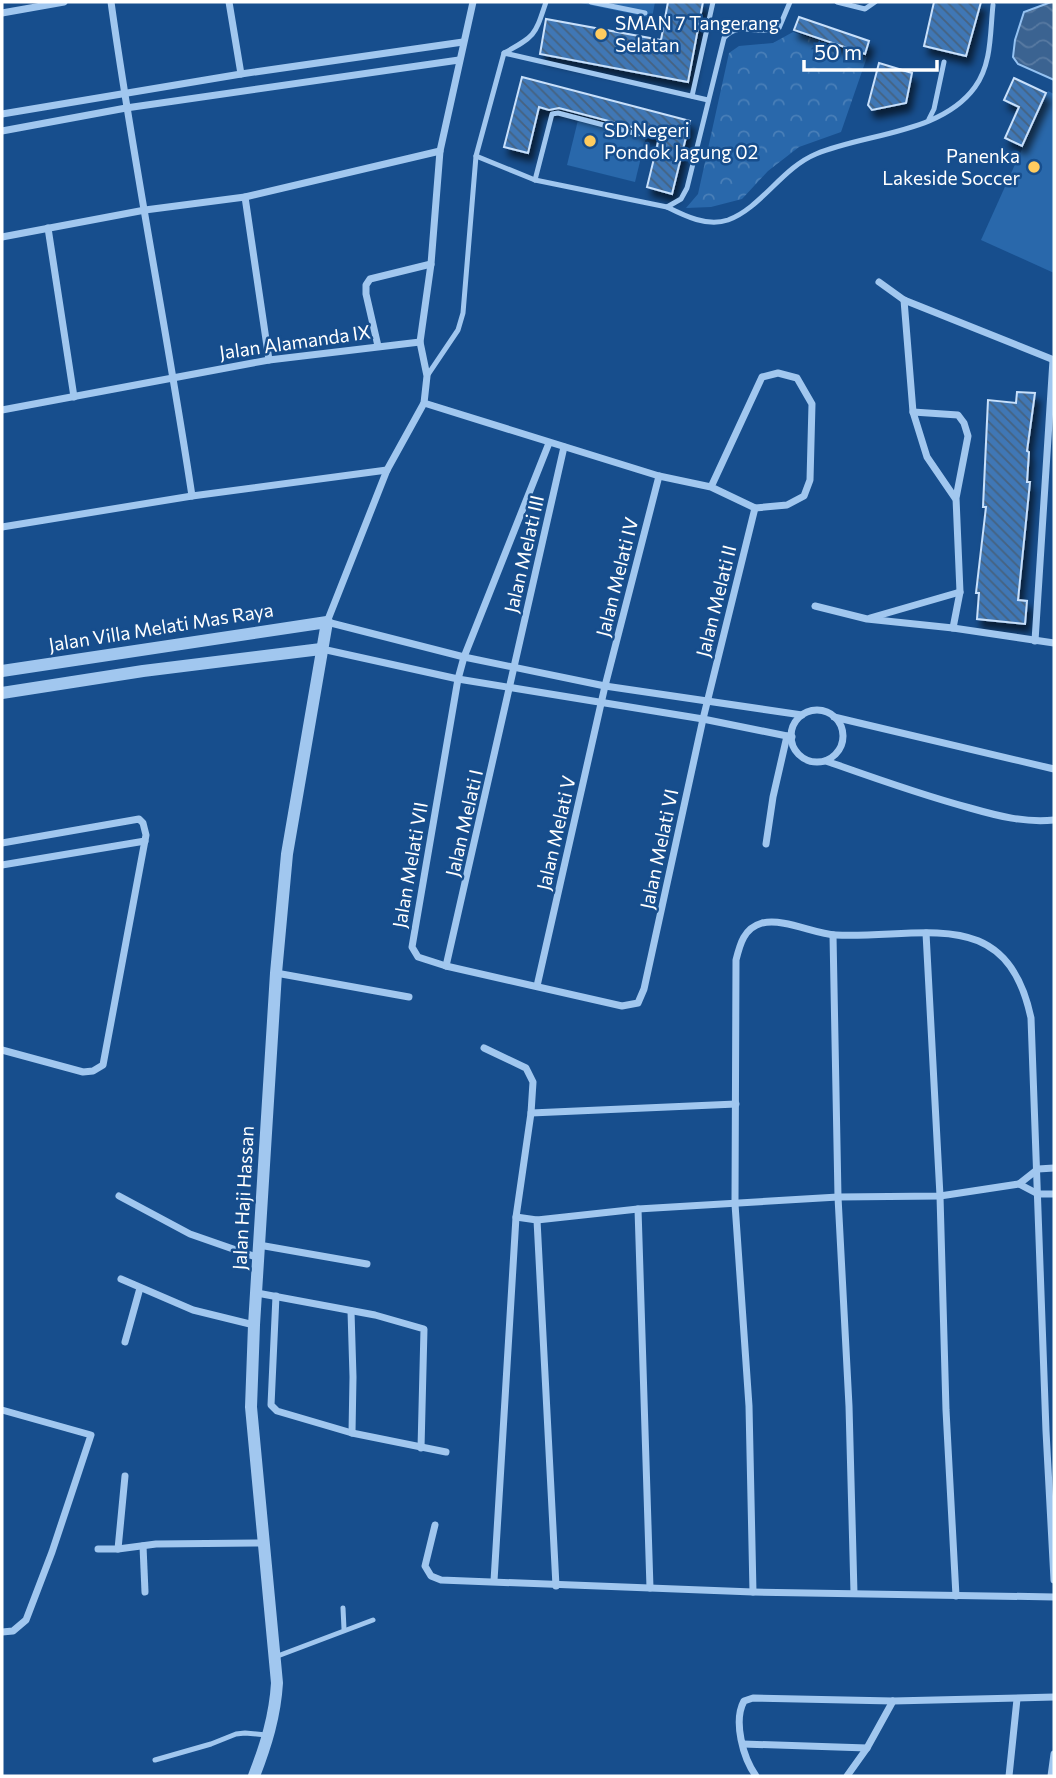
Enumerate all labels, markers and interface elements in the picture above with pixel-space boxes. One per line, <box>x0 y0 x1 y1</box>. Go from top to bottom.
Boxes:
place label: SMAN 7 Tangerang Selatan <box>615 11 779 56</box>
marker: SMAN 7 Tangerang Selatan <box>593 26 609 42</box>
scale bar <box>804 28 937 72</box>
text: 50 m <box>814 39 862 64</box>
place label: SD Negeri Pondok Jagung 02 <box>604 118 758 163</box>
marker: SD Negeri Pondok Jagung 02 <box>582 133 598 149</box>
place label: Panenka Lakeside Soccer <box>882 144 1020 189</box>
marker: Panenka Lakeside Soccer <box>1026 159 1042 175</box>
street label: Jalan Alamanda IX <box>218 319 372 364</box>
street label: Jalan Melati III <box>499 493 548 615</box>
street label: Jalan Melati IV <box>591 515 642 639</box>
street label: Jalan Melati II <box>690 542 741 659</box>
street label: Jalan Villa Melati Mas Raya <box>47 597 275 656</box>
street label: Jalan Melati I <box>440 767 487 879</box>
street label: Jalan Melati V <box>531 773 580 892</box>
street label: Jalan Melati VI <box>635 787 682 911</box>
street label: Jalan Melati VII <box>387 800 432 930</box>
street label: Jalan Haji Hassan <box>227 1125 258 1271</box>

